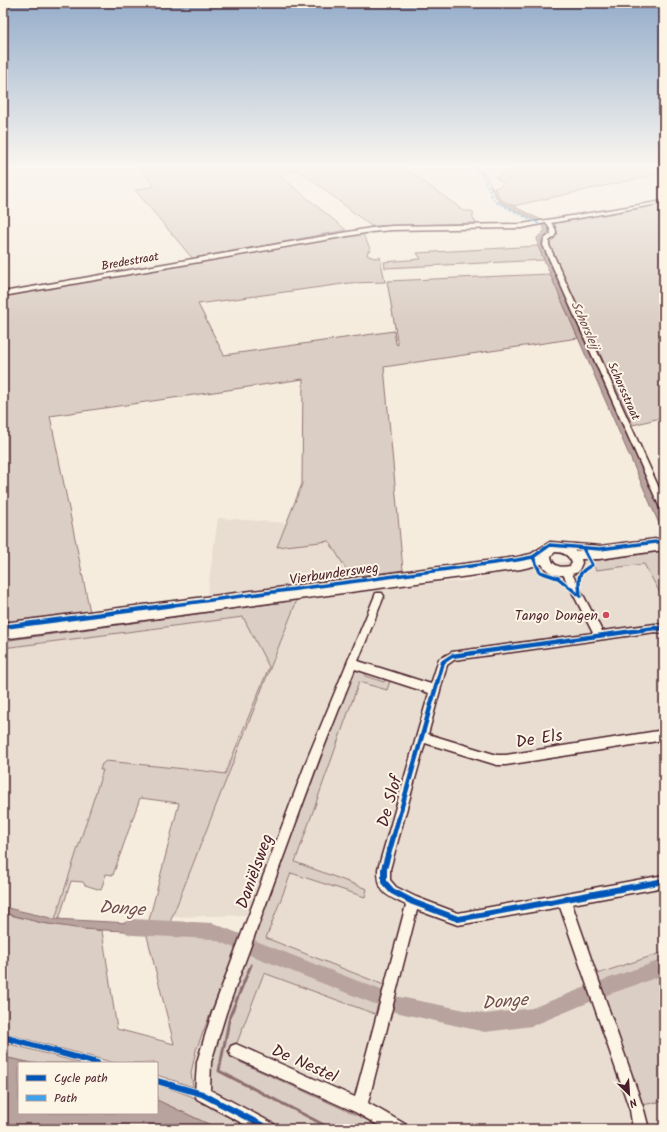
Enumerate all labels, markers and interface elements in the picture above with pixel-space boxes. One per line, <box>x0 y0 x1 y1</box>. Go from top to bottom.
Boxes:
street label: Bredestraat <box>100 247 161 276</box>
water label: Schorsleij <box>565 298 606 356</box>
street label: Schorsstraat <box>602 359 645 424</box>
street label: Vierbundersweg <box>288 557 380 591</box>
place label: Tango Dongen <box>515 605 598 627</box>
marker: Tango Dongen <box>601 610 611 620</box>
street label: De Els <box>514 722 564 756</box>
street label: De Slof <box>370 771 411 830</box>
street label: Daniëlsweg <box>229 830 281 913</box>
water label: Donge <box>98 893 148 926</box>
water label: Donge <box>481 986 531 1019</box>
street label: De Nestel <box>267 1038 342 1091</box>
legend <box>18 1062 158 1114</box>
text: Cycle path <box>54 1069 108 1088</box>
north arrow <box>609 1074 649 1114</box>
text: Path <box>54 1089 77 1108</box>
text: N <box>626 1093 640 1112</box>

